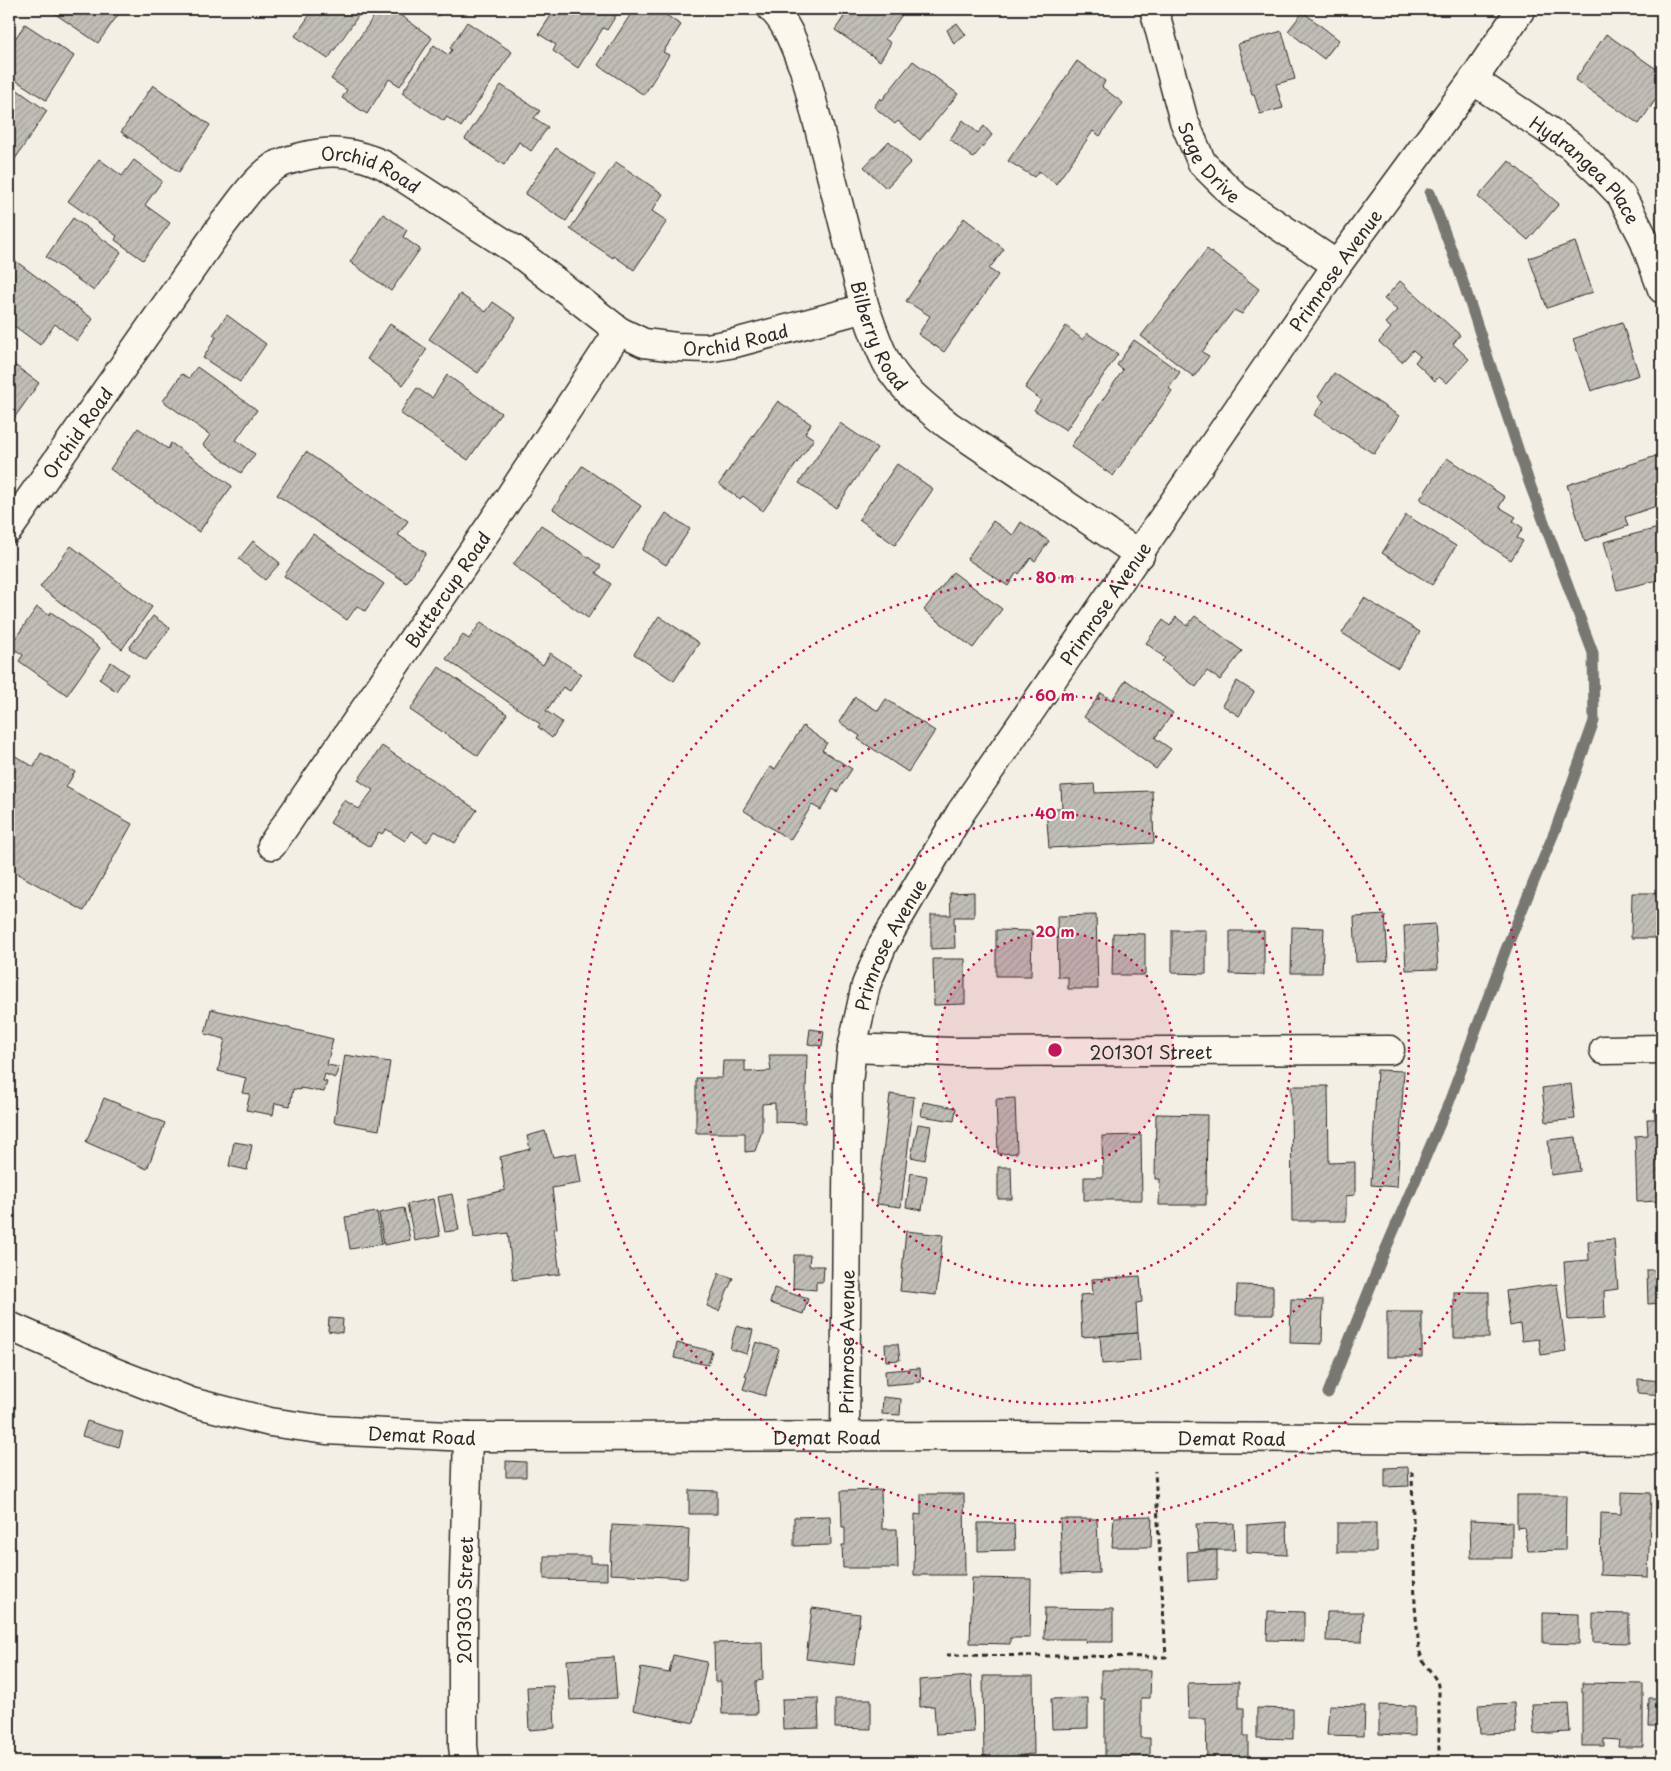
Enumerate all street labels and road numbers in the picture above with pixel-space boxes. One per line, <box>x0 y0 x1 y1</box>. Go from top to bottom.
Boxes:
street label: Hydrangea Place <box>1525 108 1647 228</box>
street label: Sage Drive <box>1172 117 1247 208</box>
street label: Orchid Road <box>320 139 426 199</box>
street label: Primrose Avenue <box>1282 203 1388 337</box>
street label: Bilberry Road <box>845 278 915 396</box>
street label: Orchid Road <box>683 316 791 362</box>
street label: Orchid Road <box>35 381 118 484</box>
street label: Buttercup Road <box>398 526 496 653</box>
street label: Primrose Avenue <box>1053 536 1157 670</box>
street label: Primrose Avenue <box>847 873 932 1013</box>
street label: 201301 Street <box>1089 1037 1213 1065</box>
street label: Primrose Avenue <box>832 1269 860 1414</box>
street label: Demat Road <box>367 1419 476 1451</box>
street label: Demat Road <box>772 1423 881 1450</box>
street label: Demat Road <box>1177 1424 1286 1451</box>
street label: 201303 Street <box>450 1536 479 1664</box>

